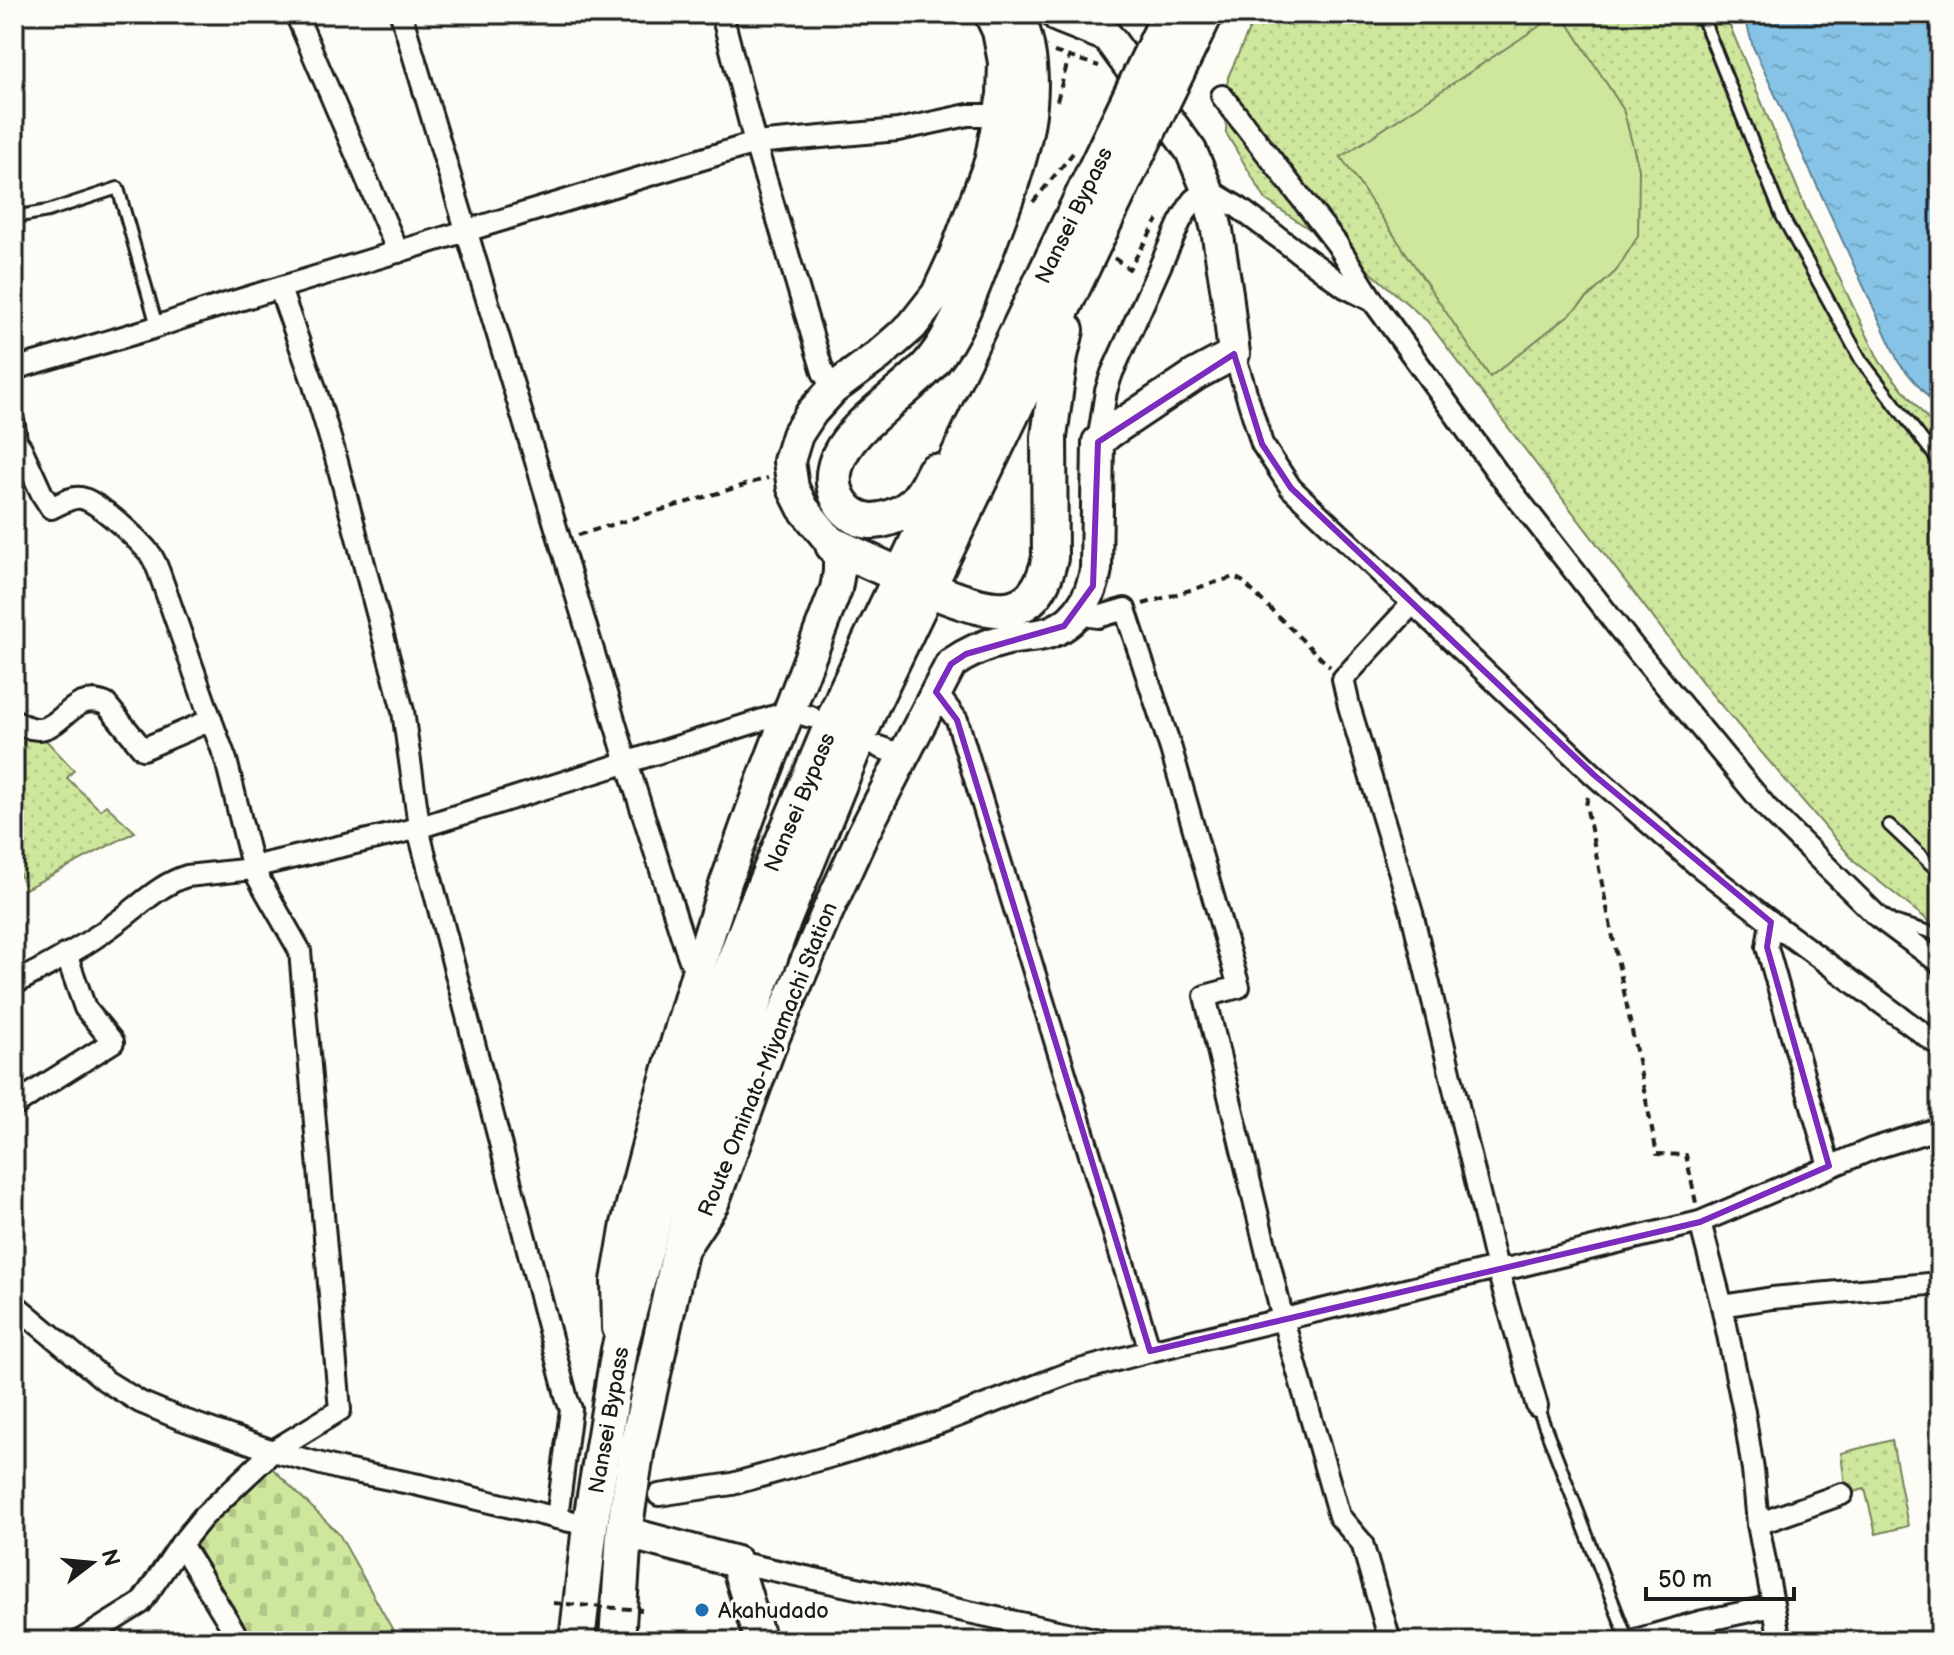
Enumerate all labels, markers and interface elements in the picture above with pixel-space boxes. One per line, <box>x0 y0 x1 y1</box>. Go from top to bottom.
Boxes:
street label: Nansei Bypass <box>1030 143 1119 288</box>
street label: Nansei Bypass <box>759 729 842 876</box>
street label: Route Ominato-Miyamachi Station <box>693 898 844 1221</box>
street label: Nansei Bypass <box>583 1345 636 1496</box>
north arrow <box>52 1523 132 1603</box>
text: N <box>95 1546 125 1570</box>
scale bar <box>1646 1551 1794 1601</box>
text: 50 m <box>1658 1565 1712 1594</box>
place label: Akahudado <box>718 1598 829 1625</box>
marker: Akahudado <box>693 1601 711 1619</box>

